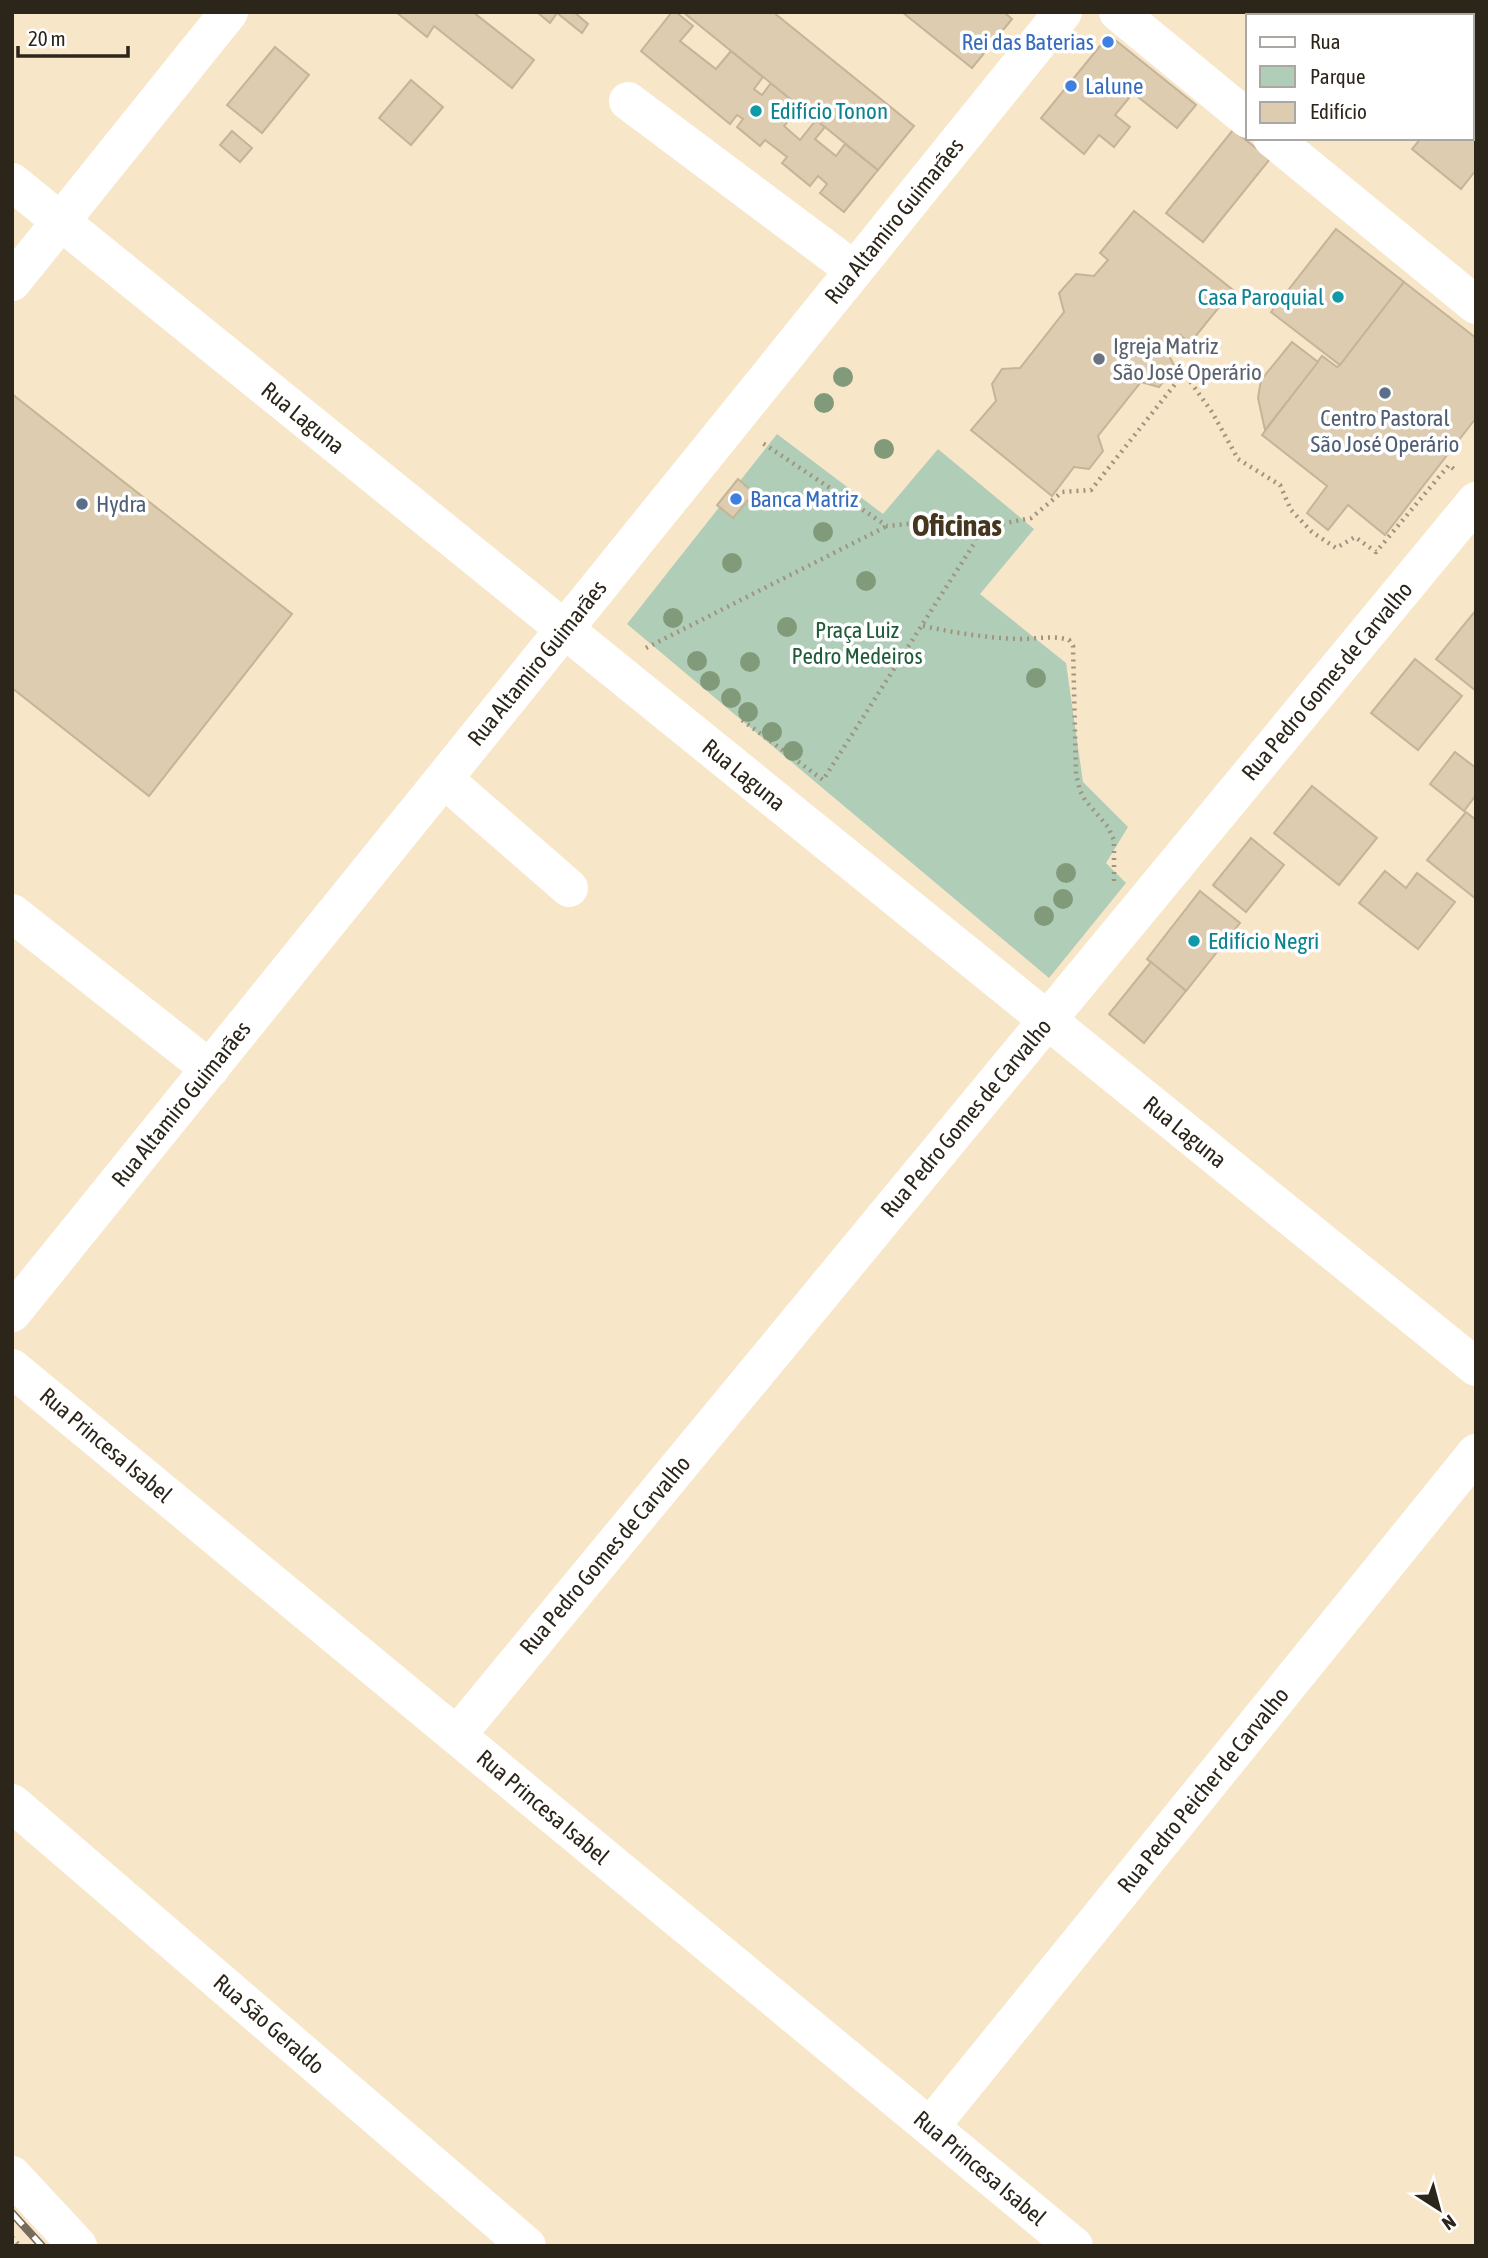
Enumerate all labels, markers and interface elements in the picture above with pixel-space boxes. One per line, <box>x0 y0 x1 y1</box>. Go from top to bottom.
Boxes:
scale bar <box>18 14 128 58</box>
legend <box>1246 14 1474 140</box>
text: 20 m <box>28 26 66 50</box>
place label: Rei das Baterias <box>961 29 1094 55</box>
text: Rua <box>1310 29 1340 53</box>
marker: Rei das Baterias <box>1100 34 1116 50</box>
text: Parque <box>1310 64 1365 88</box>
place label: Lalune <box>1085 73 1143 99</box>
marker: Lalune <box>1063 78 1079 94</box>
place label: Edifício Tonon <box>770 98 888 124</box>
text: Edifício <box>1310 99 1367 123</box>
marker: Edifício Tonon <box>748 103 764 119</box>
street label: Rua Altamiro Guimarães <box>819 133 969 309</box>
place label: Casa Paroquial <box>1198 284 1324 310</box>
marker: Casa Paroquial <box>1330 289 1346 305</box>
place label: Igreja Matriz São José Operário <box>1113 333 1262 385</box>
marker: Igreja Matriz São José Operário <box>1091 351 1107 367</box>
street label: Rua Laguna <box>256 377 350 459</box>
marker: Centro Pastoral São José Operário <box>1377 385 1393 401</box>
place label: Centro Pastoral São José Operário <box>1311 405 1459 457</box>
place label: Banca Matriz <box>750 486 858 512</box>
place label: Hydra <box>96 491 147 517</box>
marker: Banca Matriz <box>728 491 744 507</box>
marker: Hydra <box>74 496 90 512</box>
district label: Oficinas <box>912 508 1002 542</box>
street label: Rua Altamiro Guimarães <box>462 575 612 751</box>
street label: Rua Pedro Gomes de Carvalho <box>1236 576 1418 786</box>
park label: Praça Luiz Pedro Medeiros <box>791 617 923 669</box>
street label: Rua Laguna <box>697 734 791 816</box>
place label: Edifício Negri <box>1208 928 1319 954</box>
marker: Edifício Negri <box>1186 933 1202 949</box>
street label: Rua Pedro Gomes de Carvalho <box>875 1013 1057 1223</box>
street label: Rua Altamiro Guimarães <box>106 1016 256 1192</box>
street label: Rua Laguna <box>1138 1091 1232 1173</box>
street label: Rua Princesa Isabel <box>35 1382 177 1508</box>
street label: Rua Pedro Gomes de Carvalho <box>514 1450 696 1660</box>
street label: Rua Pedro Peicher de Carvalho <box>1112 1682 1294 1898</box>
street label: Rua Princesa Isabel <box>472 1744 614 1870</box>
street label: Rua São Geraldo <box>208 1969 330 2079</box>
street label: Rua Princesa Isabel <box>909 2105 1051 2231</box>
north arrow <box>1404 2174 1474 2244</box>
text: N <box>1438 2211 1460 2235</box>

